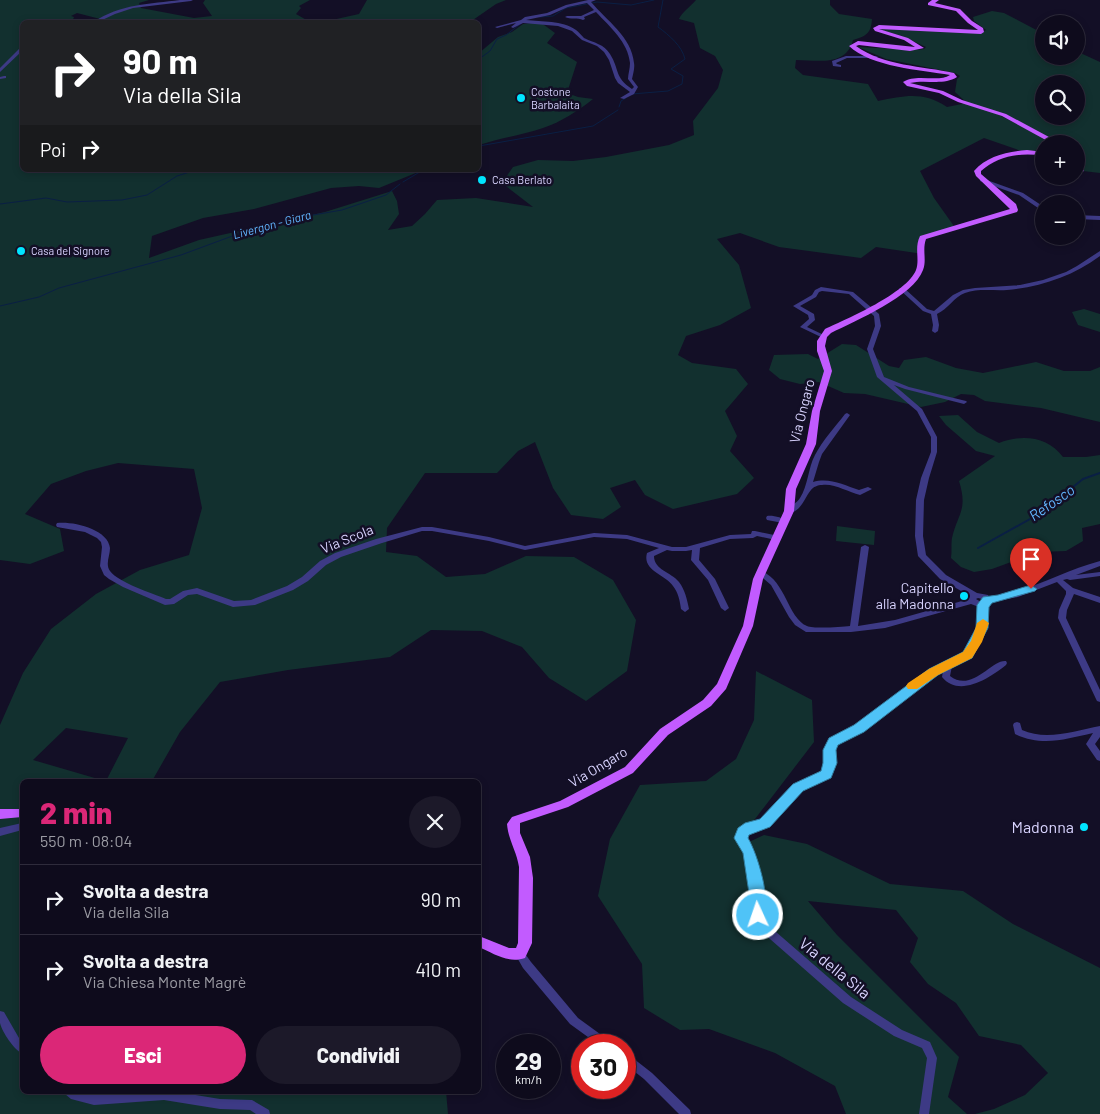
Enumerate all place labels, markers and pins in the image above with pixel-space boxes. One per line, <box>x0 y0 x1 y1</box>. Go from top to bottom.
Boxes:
place label: Costone Barbalaita <box>531 85 580 111</box>
marker: Costone Barbalaita <box>515 92 527 104</box>
place label: Casa Berlato <box>492 173 552 186</box>
marker: Casa Berlato <box>476 174 488 186</box>
place label: Casa del Signore <box>31 244 110 257</box>
marker: Casa del Signore <box>15 245 27 257</box>
pin <box>1010 538 1052 589</box>
place label: Capitello alla Madonna <box>876 579 954 612</box>
marker: Capitello alla Madonna <box>958 590 970 602</box>
place label: Madonna <box>1012 817 1074 836</box>
marker: Madonna <box>1078 821 1090 833</box>

